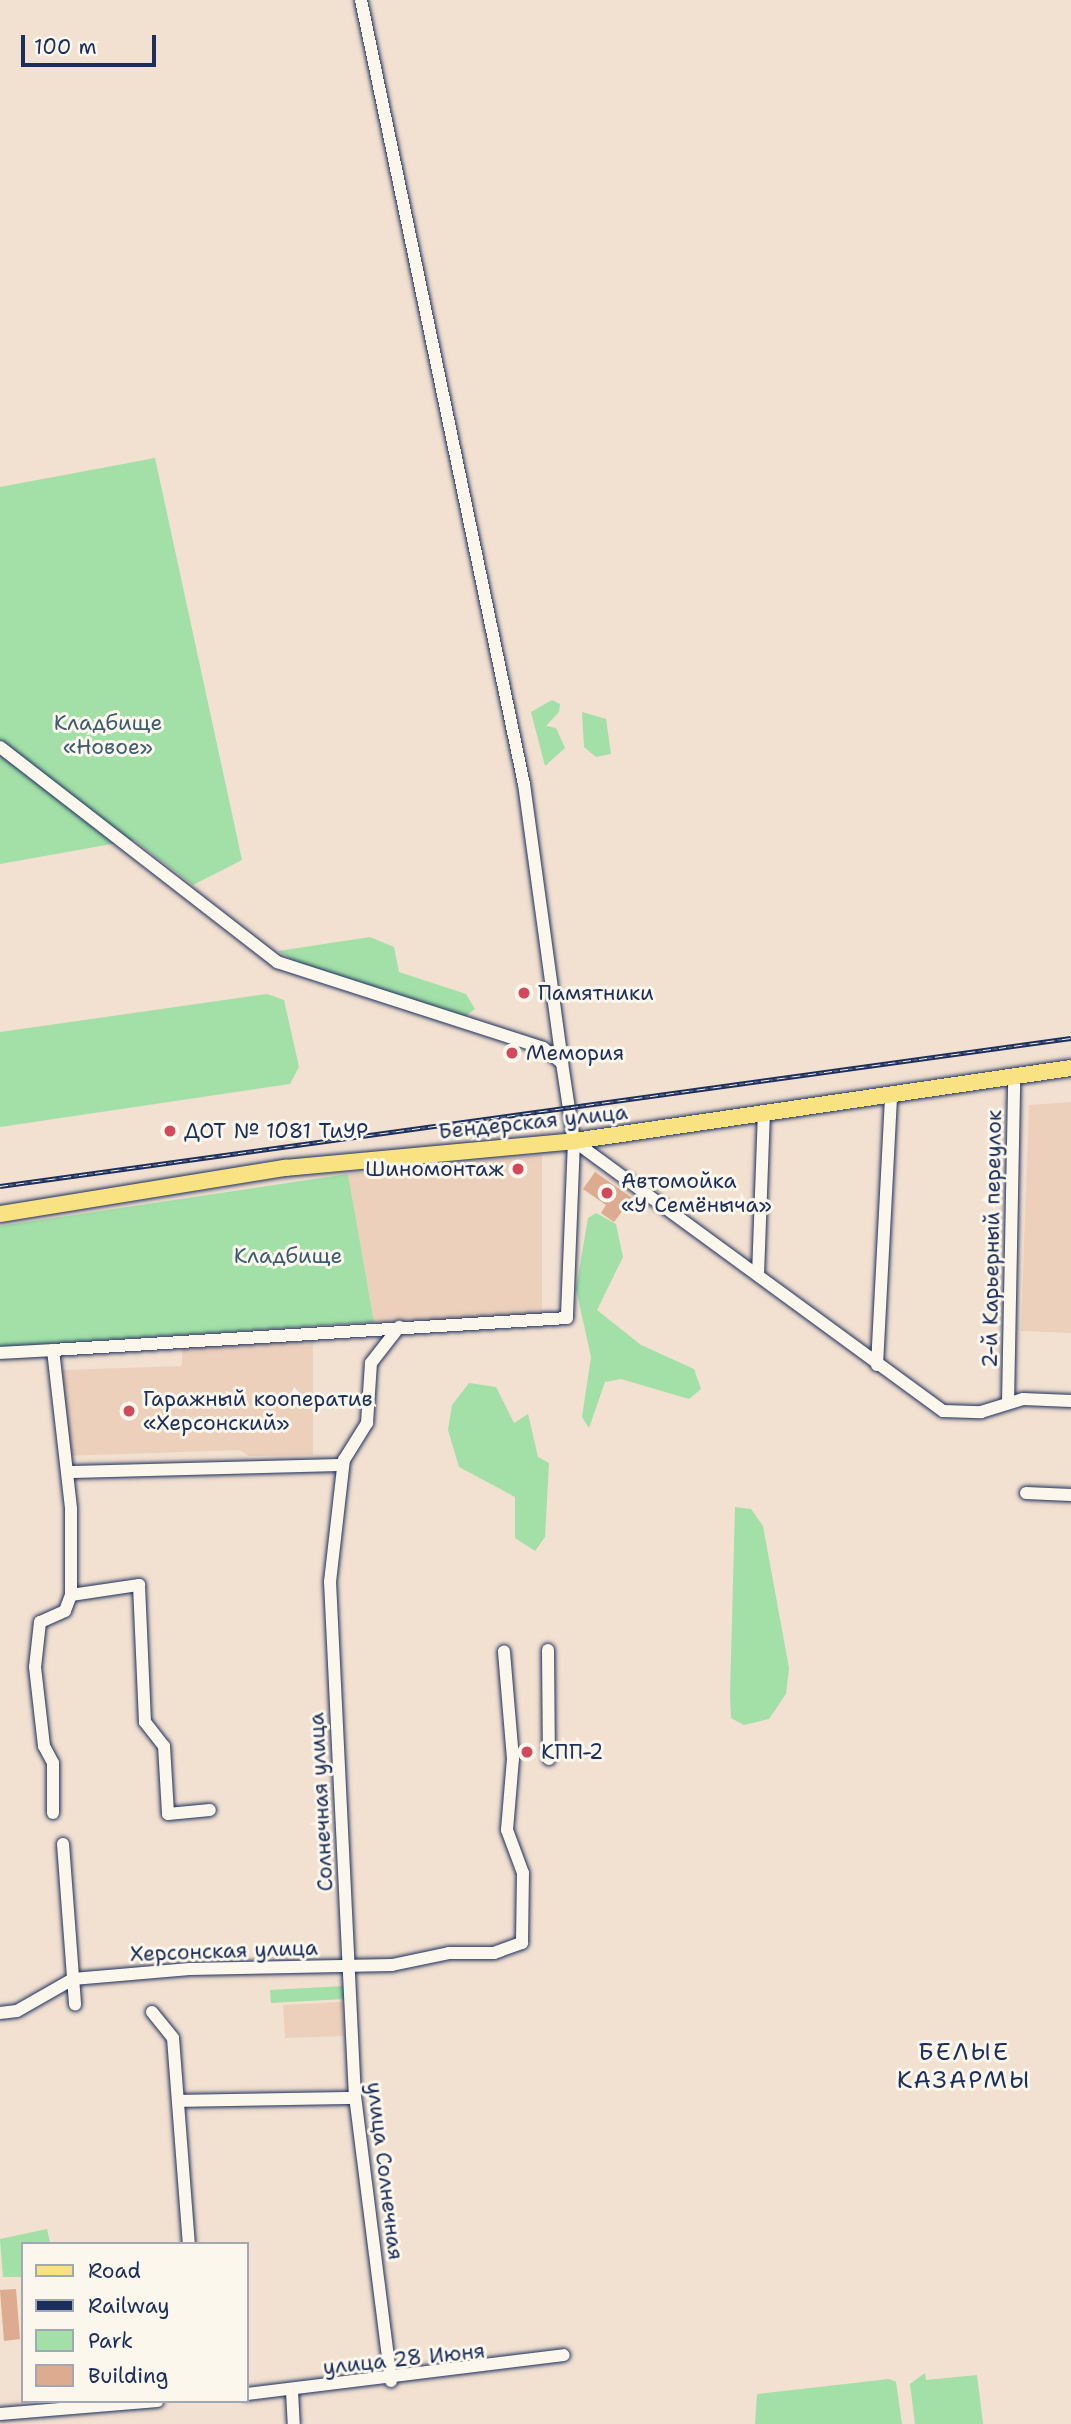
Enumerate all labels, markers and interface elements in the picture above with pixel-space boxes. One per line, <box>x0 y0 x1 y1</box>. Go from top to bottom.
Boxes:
scale bar <box>24 21 159 65</box>
text: 100 m <box>34 33 97 61</box>
park label: Кладбище «Новое» <box>54 710 162 760</box>
place label: Памятники <box>538 980 654 1006</box>
marker: Памятники <box>516 985 532 1001</box>
place label: Мемория <box>526 1040 624 1066</box>
marker: Мемория <box>504 1045 520 1061</box>
street label: Бендерская улица <box>437 1100 629 1144</box>
street label: 2-й Карьерный переулок <box>977 1110 1007 1368</box>
place label: ДОТ № 1081 ТиУР <box>184 1118 368 1144</box>
marker: ДОТ № 1081 ТиУР <box>162 1123 178 1139</box>
place label: Шиномонтаж <box>365 1156 504 1182</box>
marker: Шиномонтаж <box>510 1161 526 1177</box>
place label: Автомойка «У Семёныча» <box>621 1168 772 1218</box>
marker: Автомойка «У Семёныча» <box>599 1185 615 1201</box>
park label: Кладбище <box>234 1243 342 1269</box>
place label: Гаражный кооператив «Херсонский» <box>143 1386 372 1436</box>
marker: Гаражный кооператив «Херсонский» <box>121 1403 137 1419</box>
street label: Солнечная улица <box>304 1712 338 1892</box>
place label: КПП-2 <box>541 1739 603 1765</box>
marker: КПП-2 <box>519 1744 535 1760</box>
street label: Херсонская улица <box>130 1935 318 1967</box>
district label: БЕЛЫЕ КАЗАРМЫ <box>898 2039 1030 2095</box>
street label: улица Солнечная <box>362 2081 408 2261</box>
legend <box>21 2242 248 2403</box>
text: Road <box>88 2257 141 2285</box>
text: Railway <box>88 2292 170 2320</box>
text: Park <box>88 2327 133 2355</box>
street label: улица 28 Июня <box>322 2338 486 2380</box>
text: Building <box>88 2362 168 2390</box>

